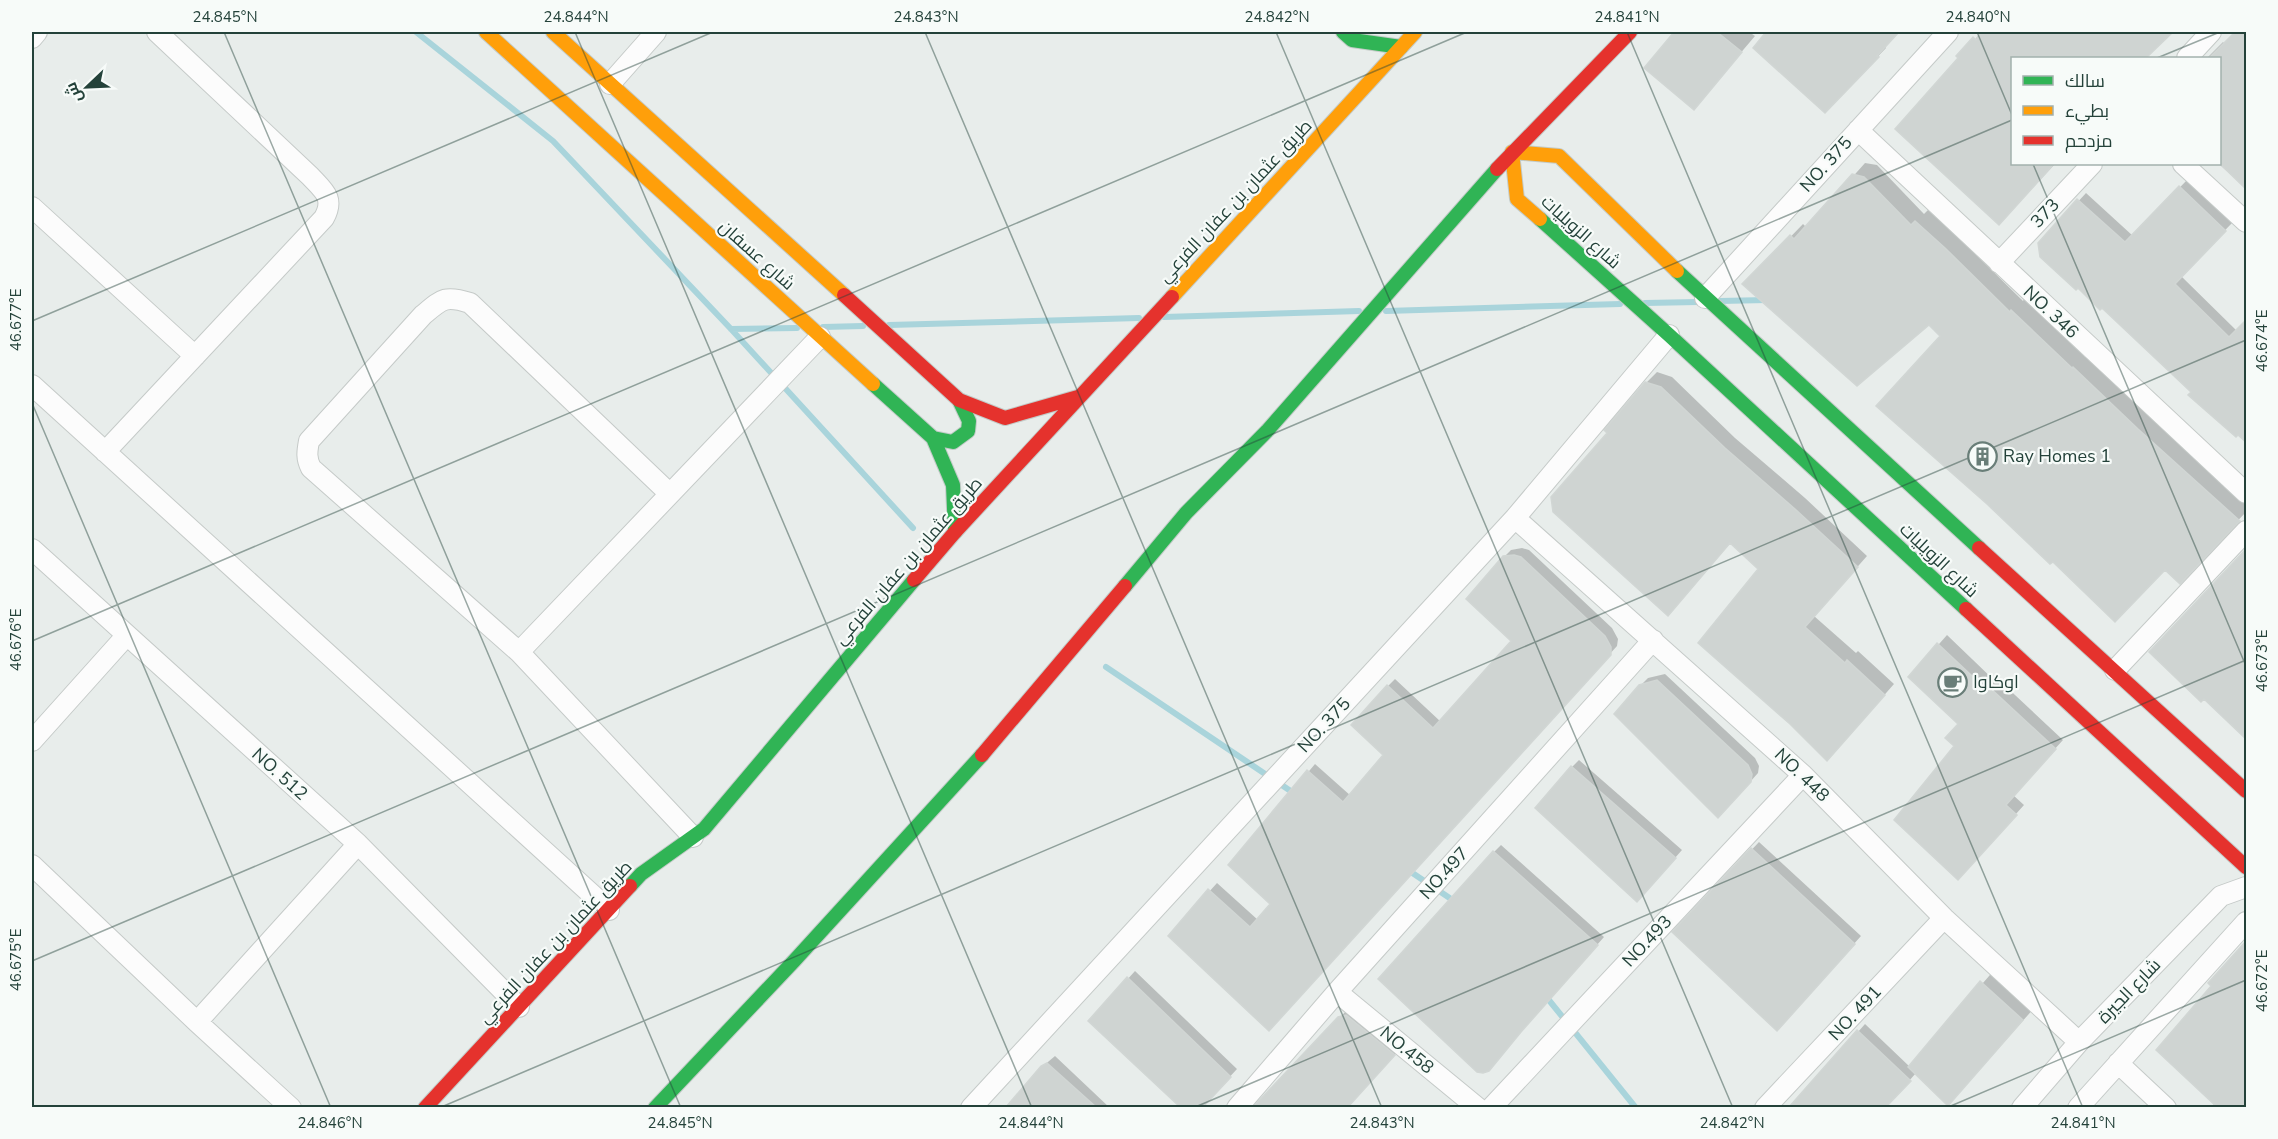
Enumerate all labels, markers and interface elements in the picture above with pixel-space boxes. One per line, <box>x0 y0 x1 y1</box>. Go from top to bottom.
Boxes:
text: 24.845°N <box>192 7 258 27</box>
text: 24.844°N <box>543 7 609 27</box>
text: 24.843°N <box>893 7 959 27</box>
text: 24.842°N <box>1244 7 1310 27</box>
text: 24.841°N <box>1594 7 1660 27</box>
text: 24.840°N <box>1945 7 2011 27</box>
north arrow <box>57 57 117 117</box>
legend <box>2011 57 2221 165</box>
text: سالك <box>2065 69 2105 93</box>
text: ش <box>60 79 88 106</box>
text: بطيء <box>2065 99 2109 125</box>
street label: طريق عثمان بن عفان الفرعي <box>1153 114 1319 289</box>
text: مزدحم <box>2065 129 2113 153</box>
street label: NO. 375 <box>1794 131 1858 197</box>
street label: شارع الزويليات <box>1536 190 1626 274</box>
street label: 373 <box>2025 193 2065 233</box>
street label: شارع عسفان <box>714 214 800 296</box>
street label: NO. 346 <box>2018 280 2084 344</box>
text: 46.677°E <box>6 289 26 351</box>
text: 46.674°E <box>2252 310 2272 372</box>
building icon: Ray Homes 1 <box>1966 440 1998 472</box>
place label: Ray Homes 1 <box>2003 444 2111 468</box>
street label: طريق عثمان بن عفان الفرعي <box>828 472 989 651</box>
street label: شارع الزويليات <box>1894 517 1984 603</box>
text: 46.676°E <box>6 609 26 671</box>
text: 46.673°E <box>2252 630 2272 692</box>
cafe icon: اوكاوا <box>1936 666 1968 698</box>
place label: اوكاوا <box>1973 670 2019 694</box>
street label: NO. 375 <box>1292 692 1356 758</box>
street label: NO. 512 <box>247 742 313 806</box>
street label: NO. 448 <box>1769 743 1835 807</box>
street label: NO.497 <box>1414 842 1474 904</box>
street label: طريق عثمان بن عفان الفرعي <box>473 855 639 1030</box>
street label: NO.493 <box>1617 910 1677 972</box>
text: 46.675°E <box>6 929 26 991</box>
text: 46.672°E <box>2252 950 2272 1012</box>
street label: شارع الجيرة <box>2092 953 2166 1029</box>
street label: NO. 491 <box>1823 980 1887 1046</box>
street label: NO.458 <box>1375 1021 1439 1079</box>
text: 24.846°N <box>297 1113 363 1133</box>
text: 24.845°N <box>647 1113 713 1133</box>
text: 24.844°N <box>998 1113 1064 1133</box>
text: 24.843°N <box>1349 1113 1415 1133</box>
text: 24.842°N <box>1699 1113 1765 1133</box>
text: 24.841°N <box>2050 1113 2116 1133</box>

